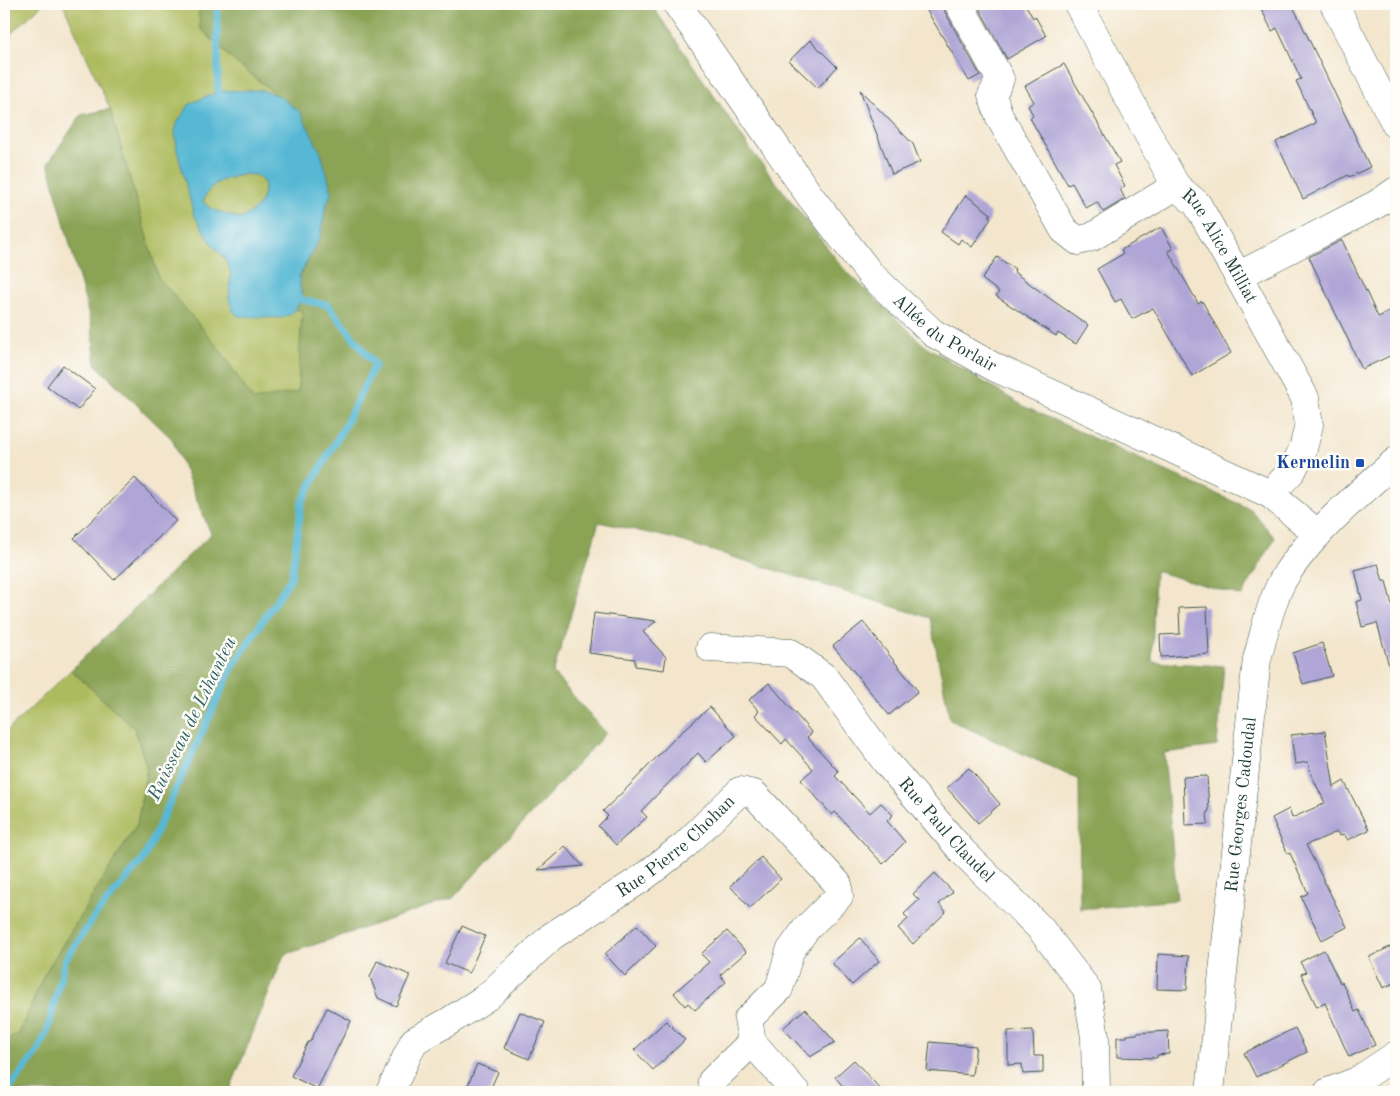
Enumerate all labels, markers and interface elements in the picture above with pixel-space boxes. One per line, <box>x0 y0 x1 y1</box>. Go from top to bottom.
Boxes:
street label: Rue Alice Milliat <box>1178 186 1260 307</box>
street label: Allée du Porlair <box>889 291 1000 376</box>
place label: Kermelin <box>1276 454 1350 472</box>
marker: Kermelin <box>1354 457 1366 469</box>
water label: Ruisseau de Lihanteu <box>145 634 241 804</box>
street label: Rue Georges Cadoudal <box>1223 716 1260 893</box>
street label: Rue Paul Claudel <box>895 774 997 886</box>
street label: Rue Pierre Chohan <box>614 792 739 901</box>

